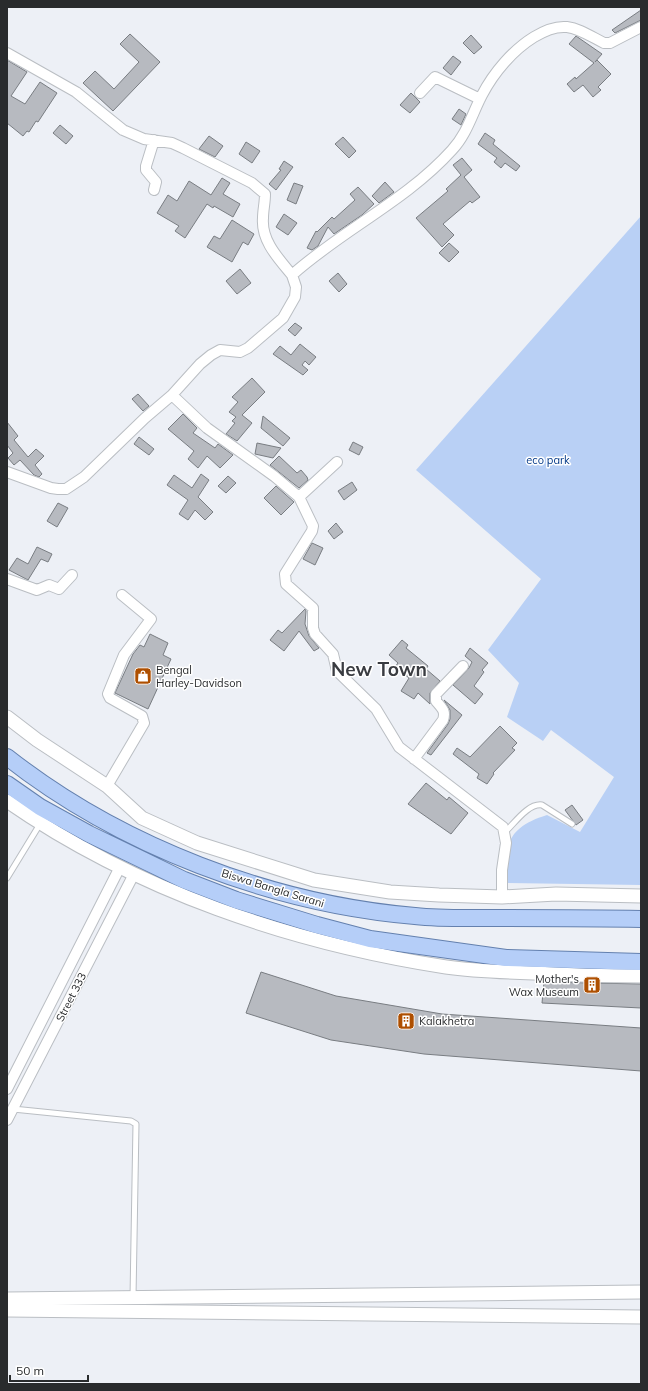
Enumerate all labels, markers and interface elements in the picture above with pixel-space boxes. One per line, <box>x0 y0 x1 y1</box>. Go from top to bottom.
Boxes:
park label: eco park <box>526 453 570 467</box>
district label: New Town <box>331 657 427 681</box>
place label: Bengal Harley-Davidson <box>156 663 242 690</box>
shop icon: Bengal Harley-Davidson <box>133 666 153 686</box>
street label: Biswa Bangla Sarani <box>220 866 326 910</box>
street label: Street 333 <box>53 970 89 1024</box>
place label: Mother's Wax Museum <box>509 972 579 999</box>
building icon: Mother's Wax Museum <box>582 975 602 995</box>
building icon: Kalakhetra <box>396 1011 416 1031</box>
place label: Kalakhetra <box>419 1014 474 1028</box>
scale bar <box>10 1357 88 1383</box>
text: 50 m <box>16 1363 44 1378</box>

